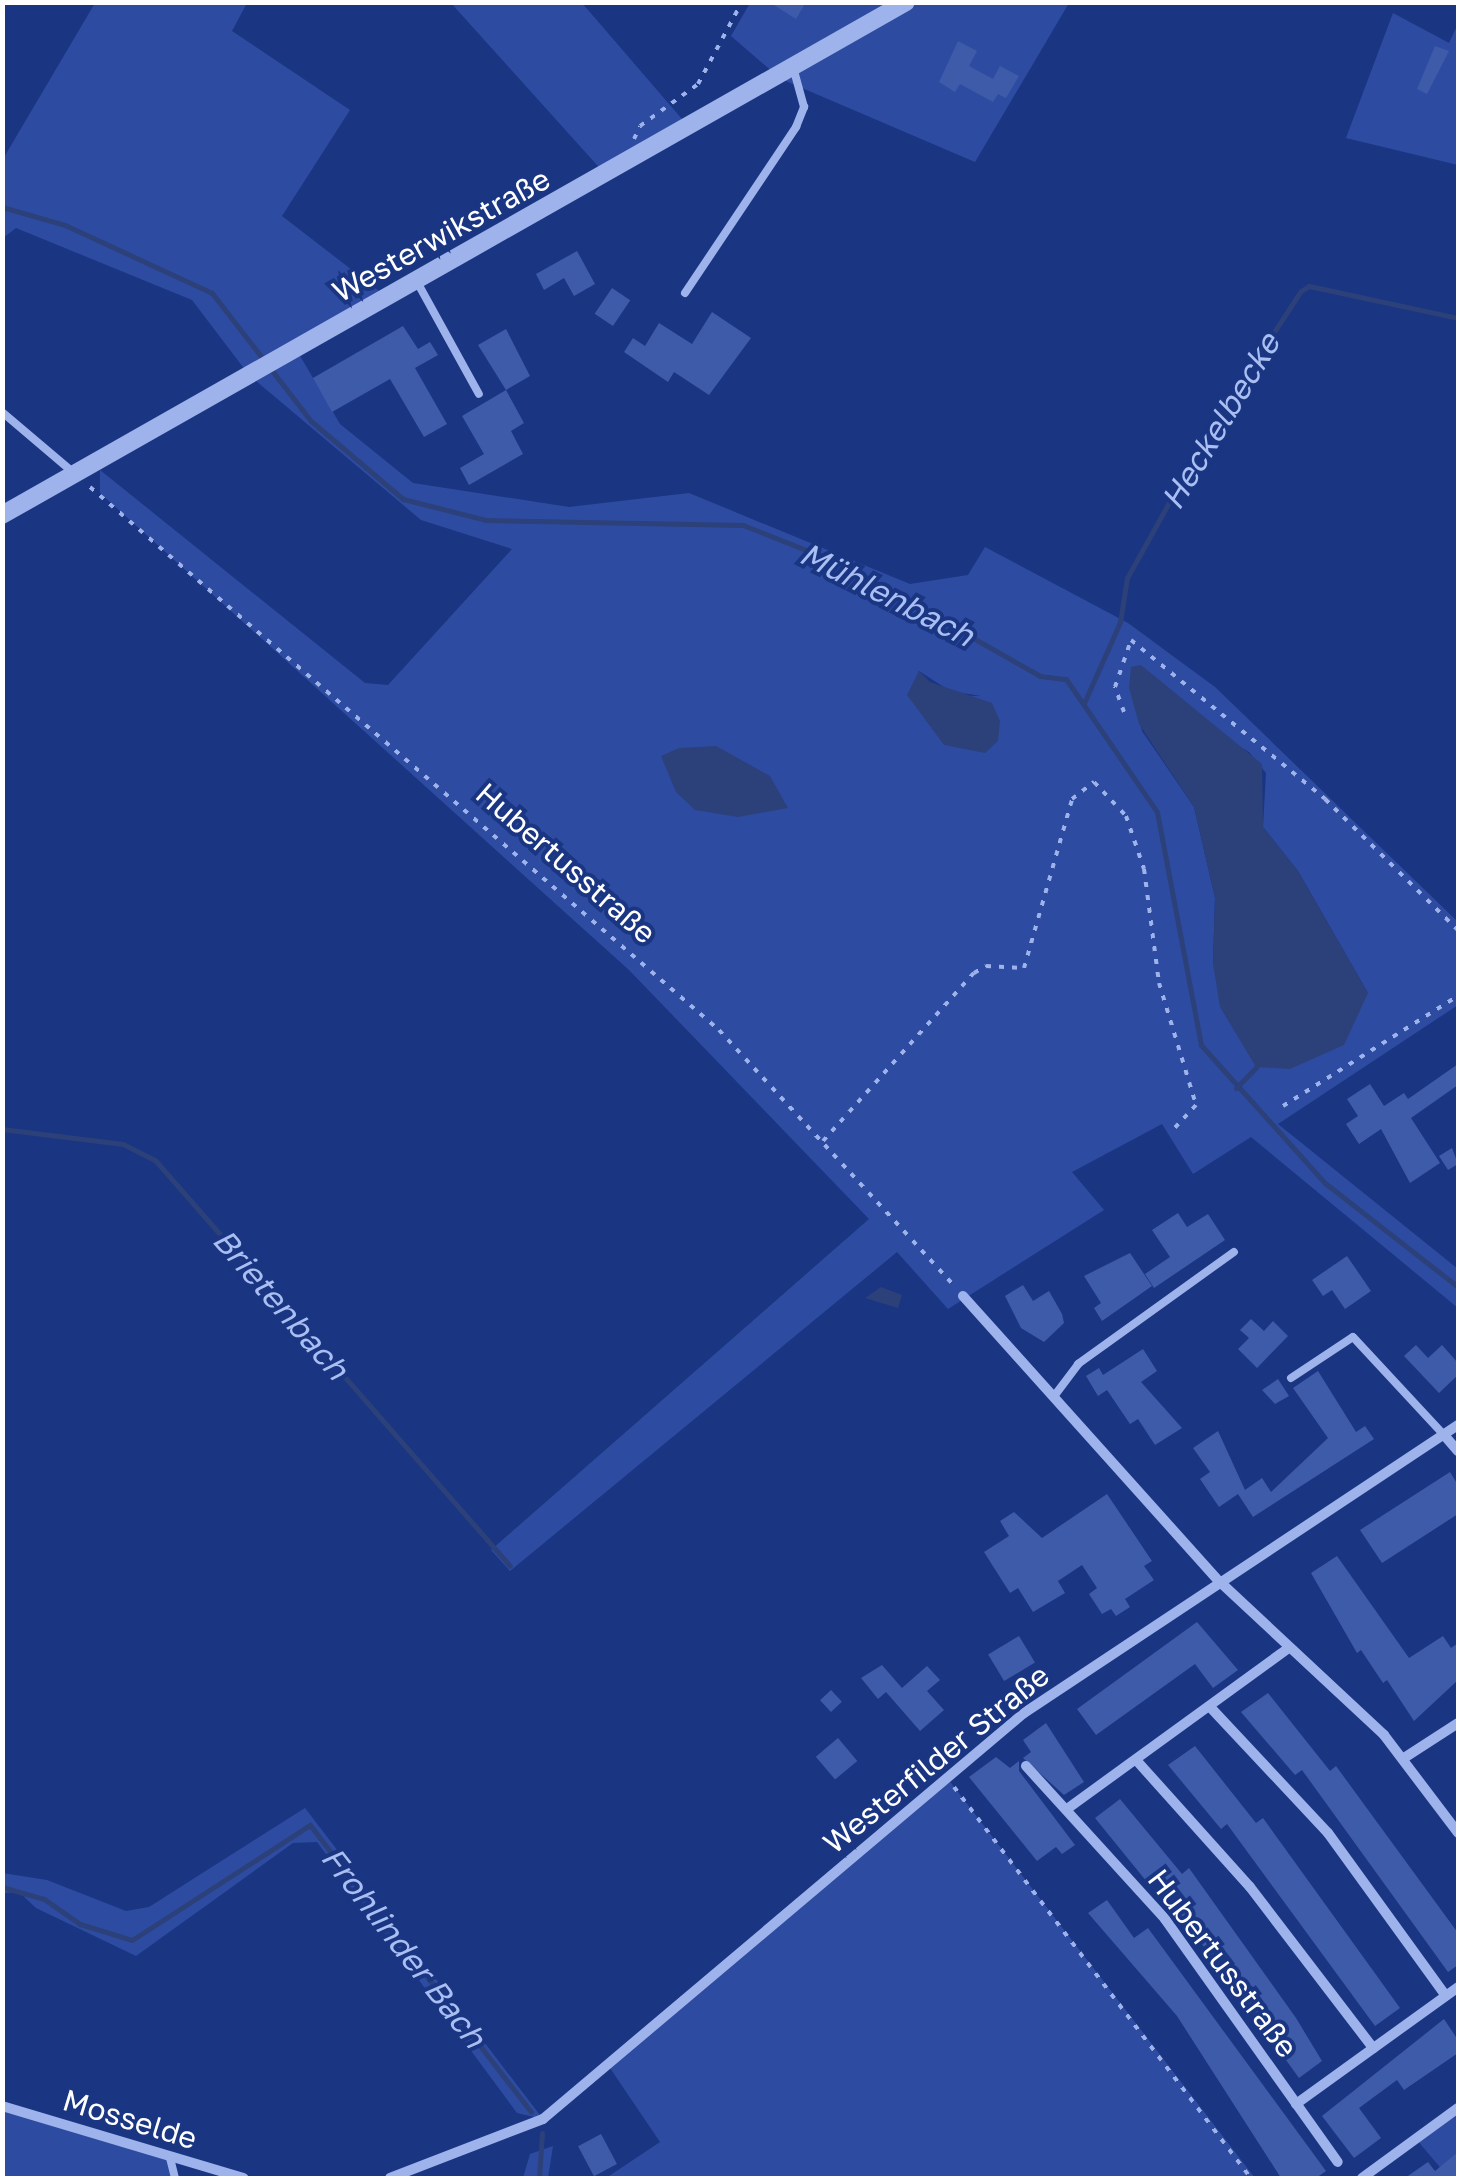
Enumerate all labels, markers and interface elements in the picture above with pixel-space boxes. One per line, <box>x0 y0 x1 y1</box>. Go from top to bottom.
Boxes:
street label: Westerwikstraße <box>326 160 556 310</box>
water label: Heckelbecke <box>1152 326 1288 516</box>
water label: Mühlenbach <box>794 534 980 654</box>
street label: Hubertusstraße <box>469 775 663 951</box>
water label: Brietenbach <box>205 1221 357 1387</box>
street label: Westerfilder Straße <box>816 1657 1056 1861</box>
water label: Frohlinder Bach <box>314 1839 494 2055</box>
street label: Hubertusstraße <box>1141 1862 1305 2064</box>
street label: Mosselde <box>59 2082 201 2156</box>

